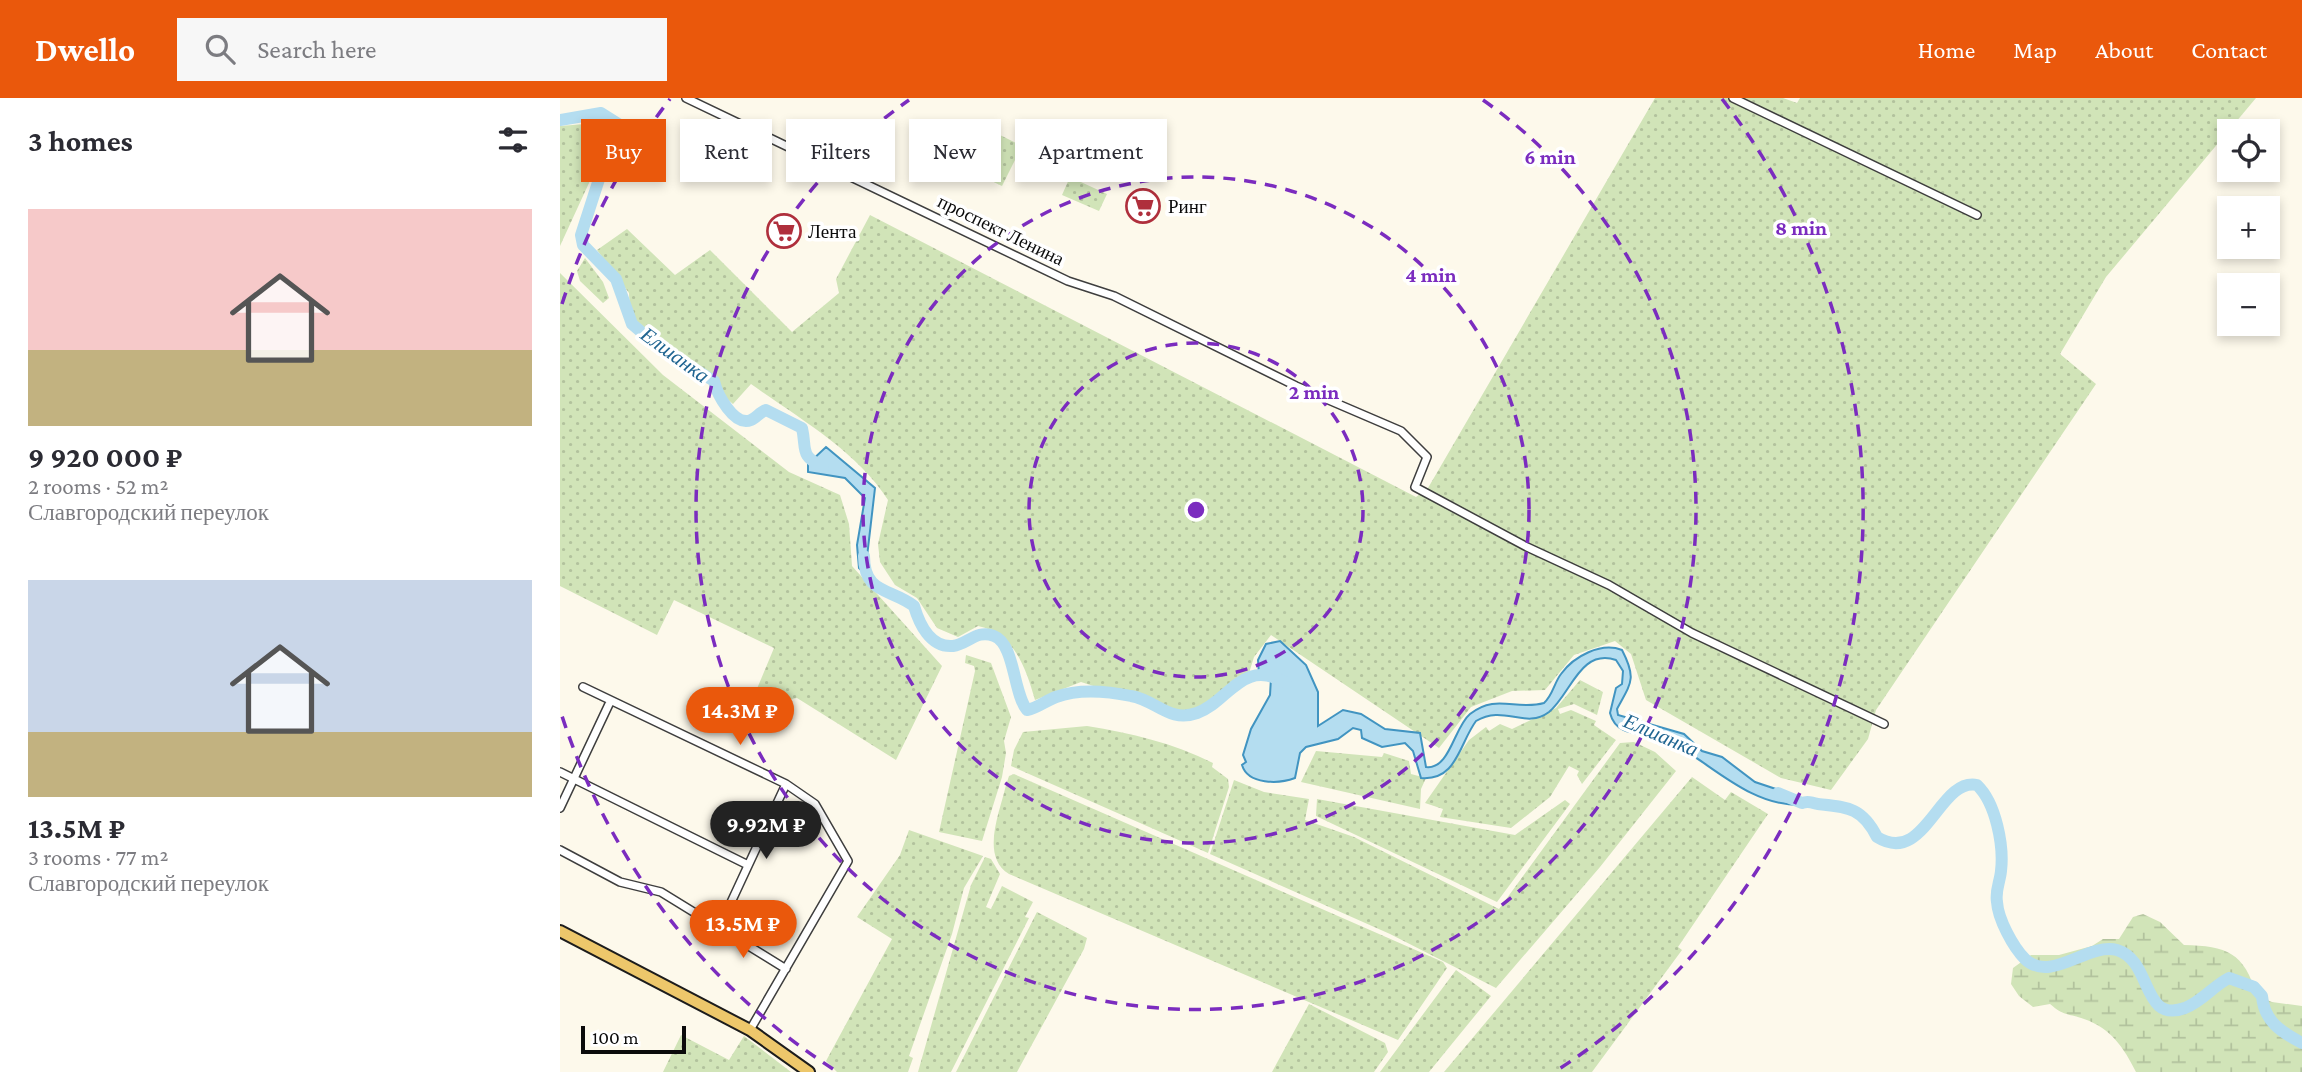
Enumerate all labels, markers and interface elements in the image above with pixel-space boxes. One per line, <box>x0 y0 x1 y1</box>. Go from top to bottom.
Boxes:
search box <box>177 18 667 81</box>
icon: search <box>201 30 239 68</box>
text: Dwello <box>35 31 135 68</box>
text: Search here <box>257 35 377 64</box>
text: Home <box>1918 36 1975 63</box>
text: Map <box>2013 36 2057 63</box>
text: About <box>2095 36 2153 63</box>
text: Contact <box>2191 36 2267 63</box>
chip: Buy <box>581 119 666 182</box>
chip: Rent <box>680 119 772 182</box>
chip: Filters <box>786 119 895 182</box>
chip: New <box>909 119 1001 182</box>
chip: Apartment <box>1015 119 1167 182</box>
map controls <box>2217 119 2280 336</box>
button: locate <box>2217 119 2280 182</box>
icon: filters <box>494 121 532 159</box>
text: 3 homes <box>28 124 133 157</box>
text: 6 min <box>1524 145 1576 169</box>
supermarket icon: Ринг <box>1124 187 1162 225</box>
street label: проспект Ленина <box>935 190 1068 270</box>
place label: Ринг <box>1168 196 1207 217</box>
button: + <box>2217 196 2280 259</box>
supermarket icon: Лента <box>765 212 803 250</box>
text: 8 min <box>1775 216 1827 240</box>
place label: Лента <box>808 221 857 242</box>
icon: home <box>217 255 343 381</box>
text: 4 min <box>1405 263 1457 287</box>
button: − <box>2217 273 2280 336</box>
water label: Елшанка <box>635 322 714 388</box>
text: 2 min <box>1289 380 1339 404</box>
text: 9 920 000 ₽ <box>28 440 183 473</box>
text: 2 rooms · 52 m² <box>28 473 168 499</box>
centre of rings <box>1184 498 1208 522</box>
text: Славгородский переулок <box>28 499 269 525</box>
icon: home <box>217 626 343 752</box>
pin: 14.3M ₽ <box>675 688 805 747</box>
text: 14.3M ₽ <box>702 697 778 723</box>
water label: Елшанка <box>1619 708 1702 761</box>
pin: 9.92M ₽ <box>701 802 831 861</box>
text: 13.5M ₽ <box>28 811 125 844</box>
text: 9.92M ₽ <box>726 811 806 837</box>
text: 3 rooms · 77 m² <box>28 844 168 870</box>
text: Славгородский переулок <box>28 870 269 896</box>
pin: 13.5M ₽ <box>678 900 808 960</box>
text: 13.5M ₽ <box>706 910 780 936</box>
scale bar <box>581 1023 686 1055</box>
text: 100 m <box>592 1027 639 1048</box>

